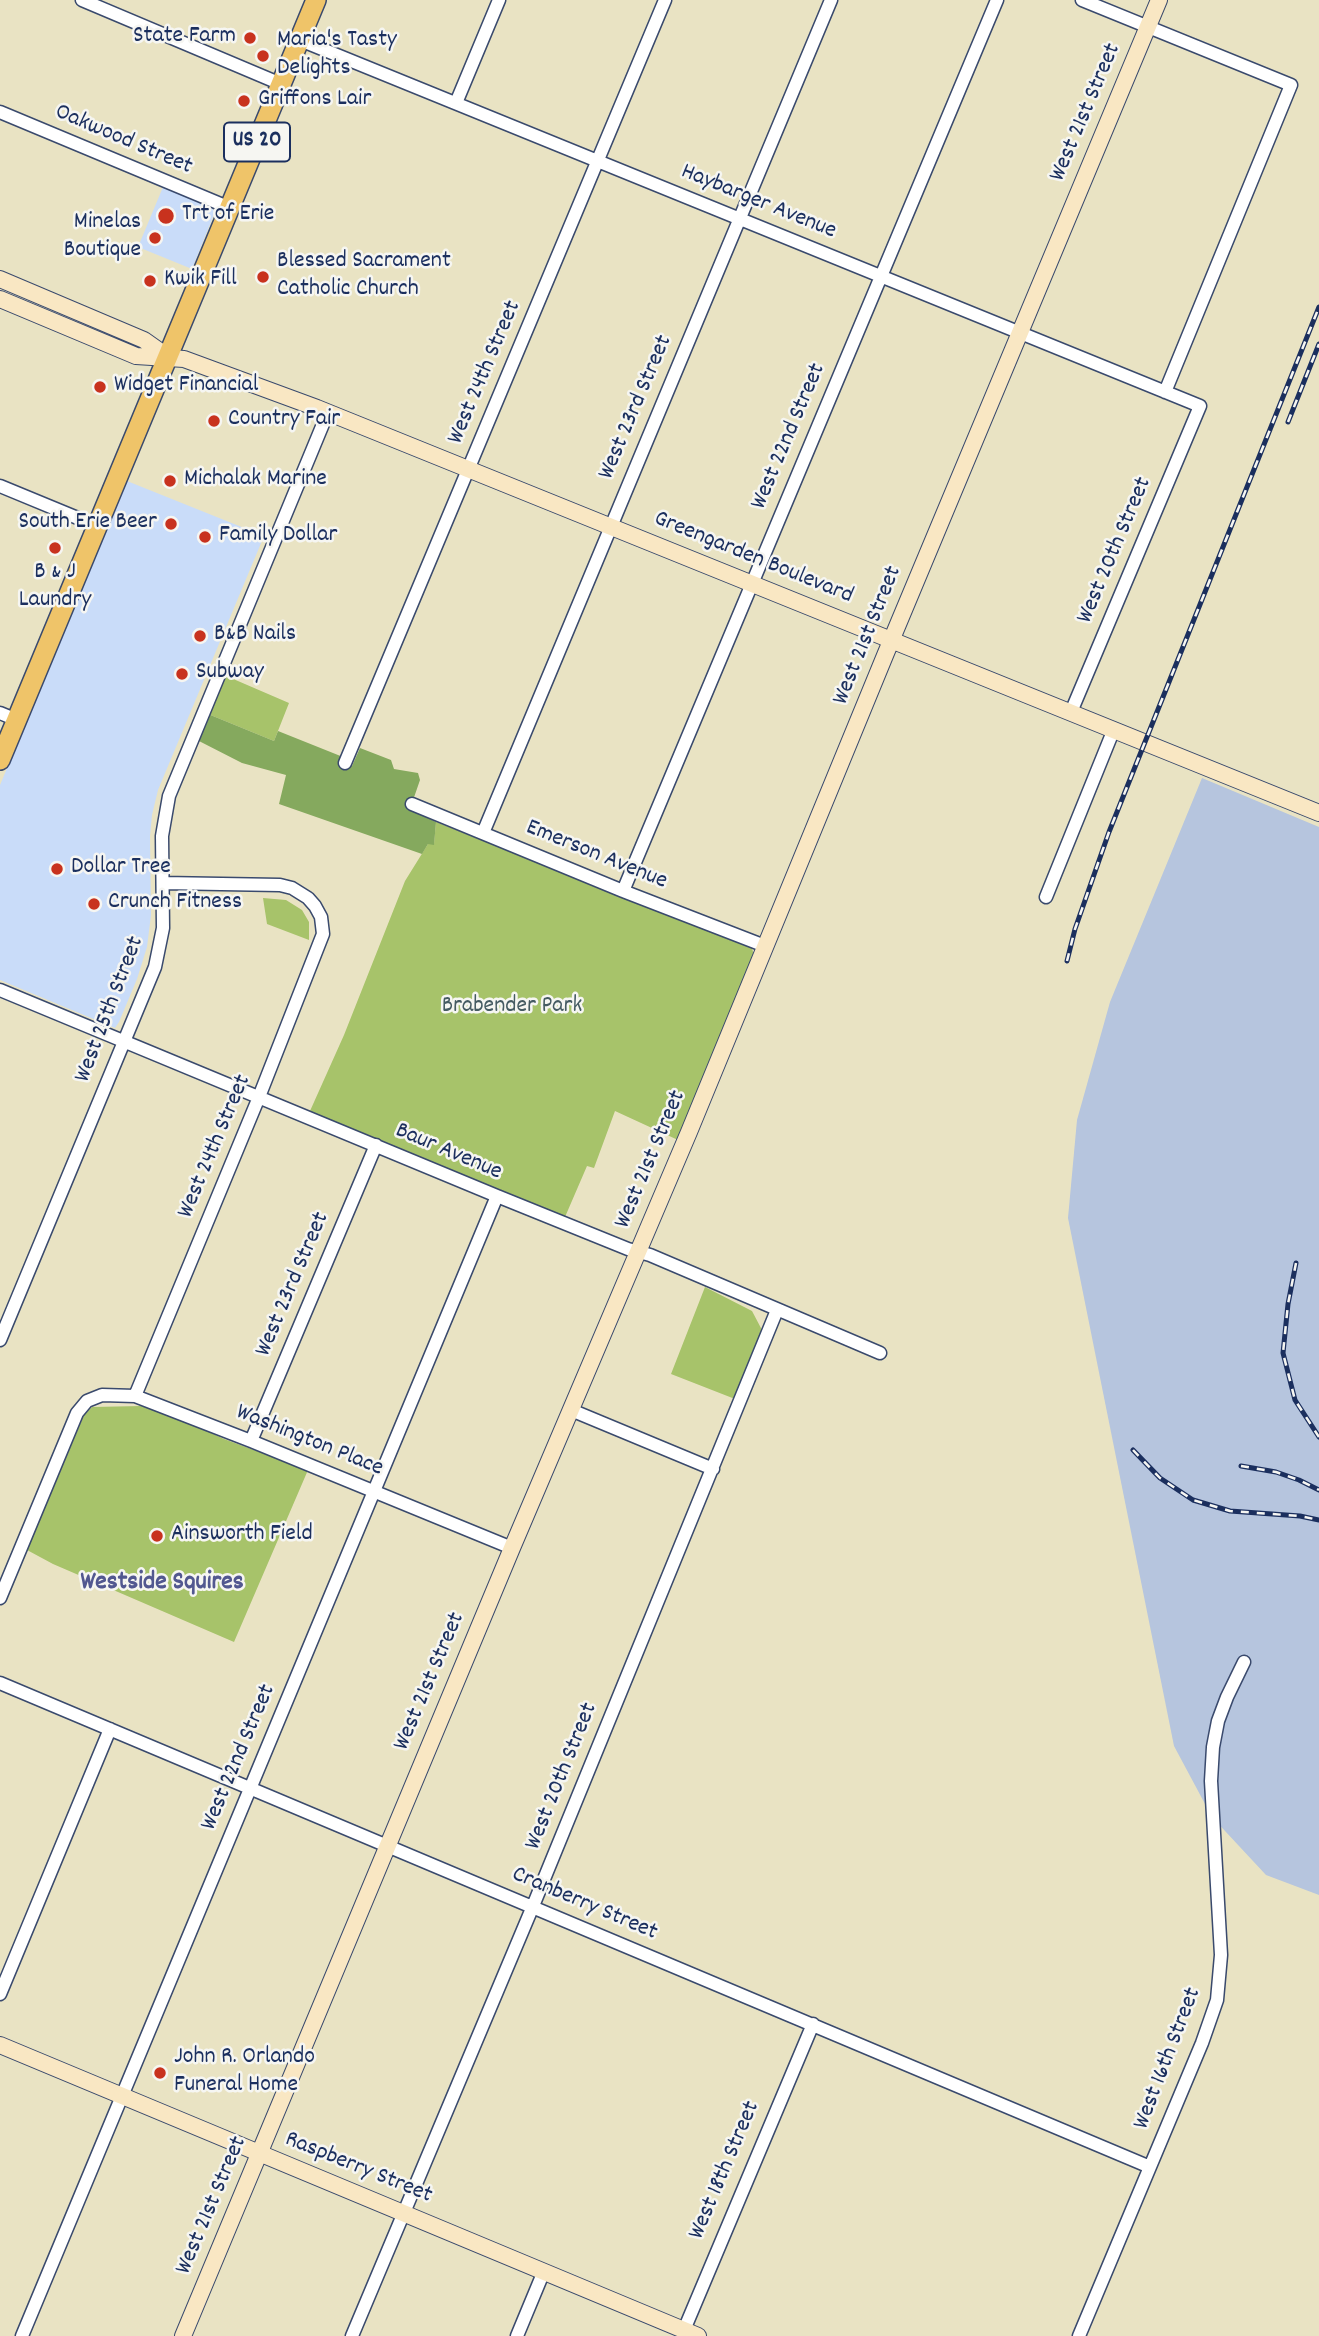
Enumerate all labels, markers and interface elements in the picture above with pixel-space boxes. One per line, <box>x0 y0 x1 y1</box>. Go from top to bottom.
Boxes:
place label: State Farm <box>133 24 236 52</box>
place label: Maria's Tasty Delights <box>277 28 397 84</box>
marker: State Farm <box>242 30 258 46</box>
street label: West 21st Street <box>1045 40 1129 186</box>
marker: Maria's Tasty Delights <box>255 48 271 64</box>
place label: Griffons Lair <box>258 87 371 115</box>
marker: Griffons Lair <box>236 93 252 109</box>
street label: Oakwood Street <box>50 99 196 183</box>
road number: US 20 <box>224 122 290 162</box>
street label: Haybarger Avenue <box>676 159 840 247</box>
place label: Trt of Erie <box>182 202 274 230</box>
marker: Trt of Erie <box>156 206 176 226</box>
place label: Minelas Boutique <box>64 210 141 266</box>
marker: Minelas Boutique <box>147 230 163 246</box>
place label: Blessed Sacrament Catholic Church <box>277 249 451 305</box>
place label: Kwik Fill <box>164 267 237 295</box>
marker: Blessed Sacrament Catholic Church <box>255 269 271 285</box>
marker: Kwik Fill <box>142 273 158 289</box>
street label: West 24th Street <box>443 297 529 449</box>
street label: West 23rd Street <box>594 332 680 484</box>
street label: West 22nd Street <box>746 360 834 514</box>
place label: Widget Financial <box>114 373 258 401</box>
marker: Widget Financial <box>92 379 108 395</box>
place label: Country Fair <box>228 407 340 435</box>
marker: Country Fair <box>206 413 222 429</box>
place label: Michalak Marine <box>184 467 327 495</box>
marker: Michalak Marine <box>162 473 178 489</box>
street label: West 20th Street <box>1072 474 1160 628</box>
street label: Greengarden Boulevard <box>649 506 857 612</box>
place label: South Erie Beer <box>18 510 157 538</box>
marker: South Erie Beer <box>163 516 179 532</box>
place label: Family Dollar <box>219 523 337 551</box>
marker: Family Dollar <box>197 529 213 545</box>
marker: B & J Laundry <box>47 540 63 556</box>
place label: B & J Laundry <box>19 560 91 616</box>
street label: West 21st Street <box>828 562 910 710</box>
place label: B&B Nails <box>214 622 296 650</box>
marker: B&B Nails <box>192 628 208 644</box>
place label: Subway <box>196 660 264 688</box>
marker: Subway <box>174 666 190 682</box>
street label: Emerson Avenue <box>521 815 671 897</box>
place label: Dollar Tree <box>71 855 171 883</box>
marker: Dollar Tree <box>49 861 65 877</box>
place label: Crunch Fitness <box>108 890 242 918</box>
marker: Crunch Fitness <box>86 896 102 912</box>
street label: West 25th Street <box>70 933 152 1087</box>
park label: Brabender Park <box>442 994 582 1022</box>
street label: West 24th Street <box>173 1071 259 1223</box>
street label: West 21st Street <box>610 1087 694 1233</box>
street label: Baur Avenue <box>390 1118 506 1188</box>
street label: West 23rd Street <box>251 1209 337 1361</box>
street label: Washington Place <box>231 1399 387 1485</box>
place label: Ainsworth Field <box>171 1522 313 1550</box>
marker: Ainsworth Field <box>149 1528 165 1544</box>
district label: Westside Squires <box>80 1568 244 1600</box>
street label: West 21st Street <box>389 1609 473 1755</box>
street label: West 22nd Street <box>196 1681 284 1835</box>
street label: West 20th Street <box>520 1699 606 1855</box>
street label: Cranberry Street <box>507 1861 661 1949</box>
street label: West 16th Street <box>1129 1984 1209 2134</box>
place label: John R. Orlando Funeral Home <box>174 2045 315 2101</box>
marker: John R. Orlando Funeral Home <box>152 2065 168 2081</box>
street label: West 18th Street <box>684 2098 768 2244</box>
street label: Raspberry Street <box>280 2126 436 2212</box>
street label: West 21st Street <box>171 2133 255 2279</box>

